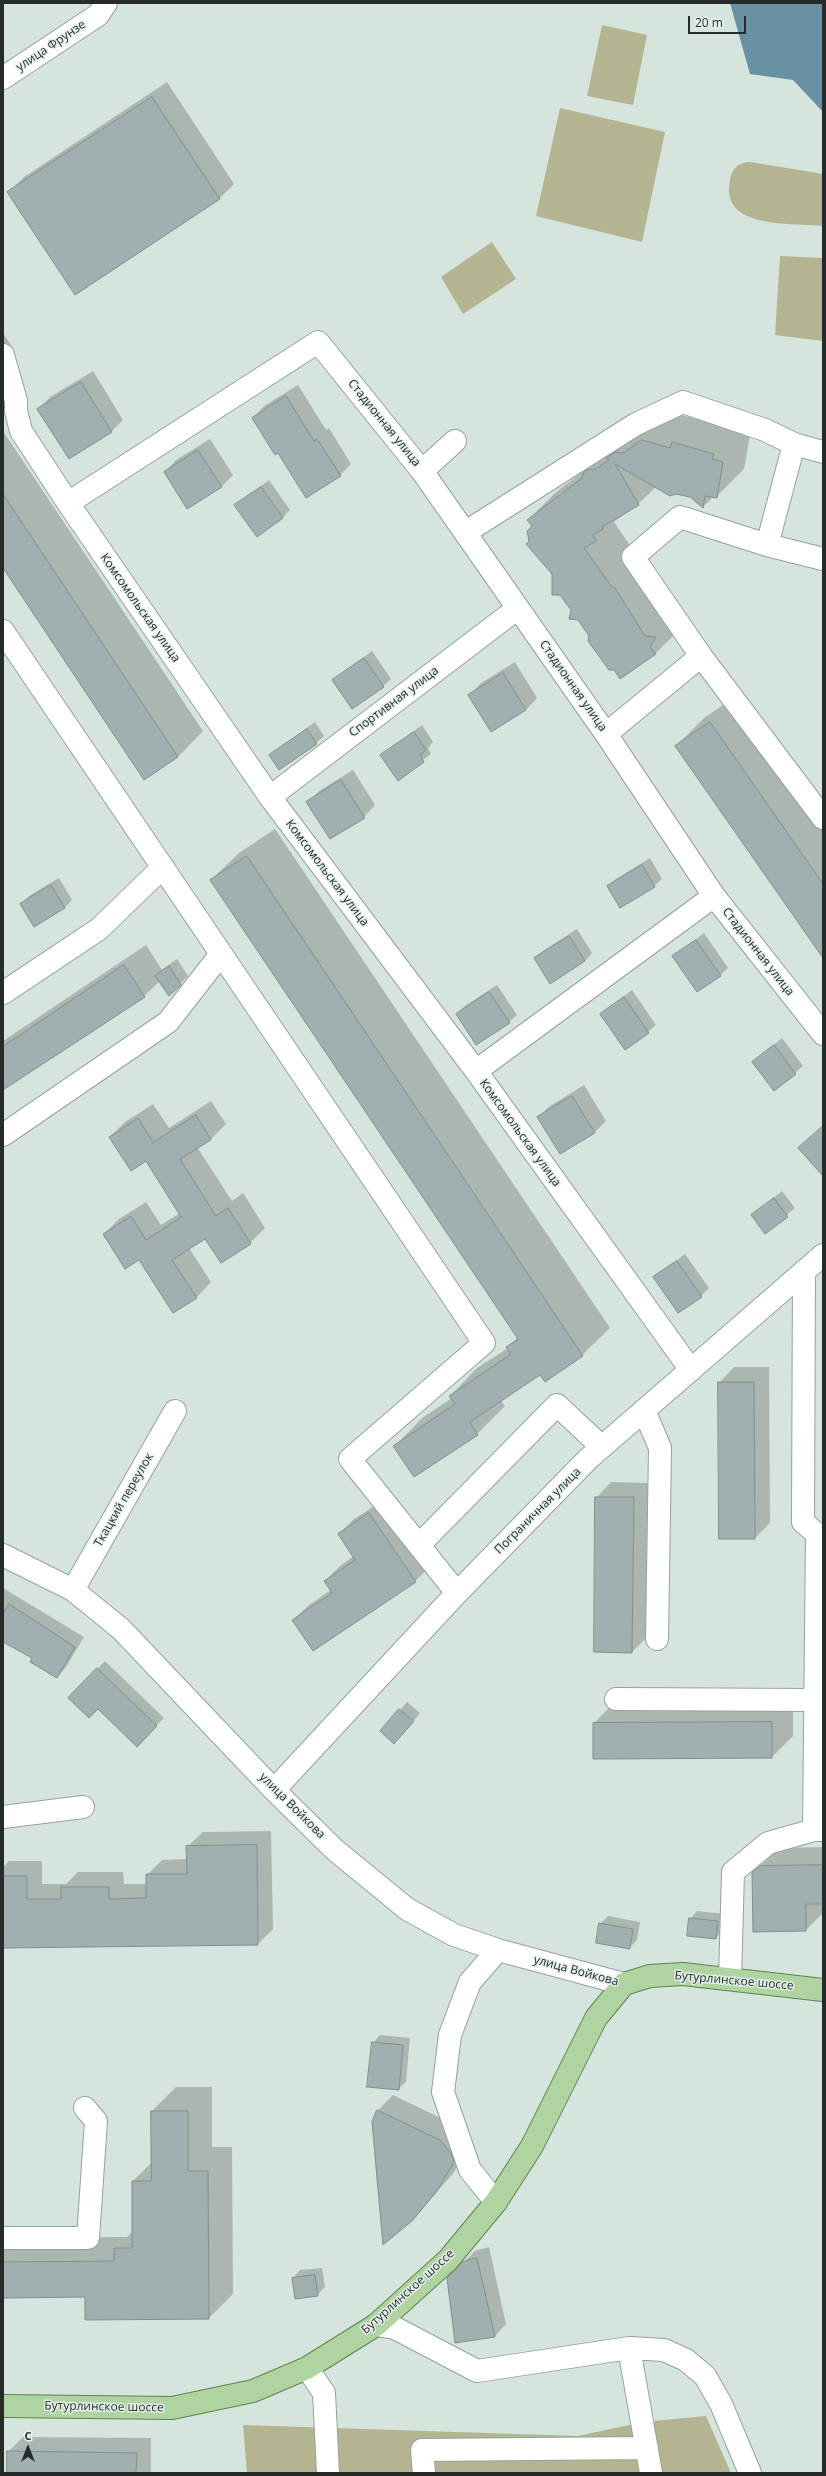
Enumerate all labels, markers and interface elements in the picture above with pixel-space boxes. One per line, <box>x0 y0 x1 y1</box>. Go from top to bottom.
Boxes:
scale bar <box>690 8 748 34</box>
text: 20 m <box>695 14 723 31</box>
street label: улица Фрунзе <box>13 17 89 75</box>
street label: Стадионная улица <box>344 377 424 469</box>
street label: Комсомольская улица <box>97 551 183 665</box>
street label: Стадионная улица <box>536 638 610 734</box>
street label: Спортивная улица <box>346 664 442 740</box>
street label: Комсомольская улица <box>282 817 372 929</box>
street label: Стадионная улица <box>719 905 797 999</box>
street label: Комсомольская улица <box>476 1076 564 1190</box>
street label: Ткацкий переулок <box>91 1450 157 1550</box>
street label: Пограничная улица <box>492 1465 584 1557</box>
street label: улица Войкова <box>256 1770 328 1842</box>
street label: улица Войкова <box>532 1953 620 1989</box>
street label: Бутурлинское шоссе <box>674 1969 794 1993</box>
street label: Бутурлинское шоссе <box>359 2247 457 2337</box>
street label: Бутурлинское шоссе <box>44 2399 164 2415</box>
north arrow <box>8 2428 48 2468</box>
text: С <box>24 2428 32 2443</box>

